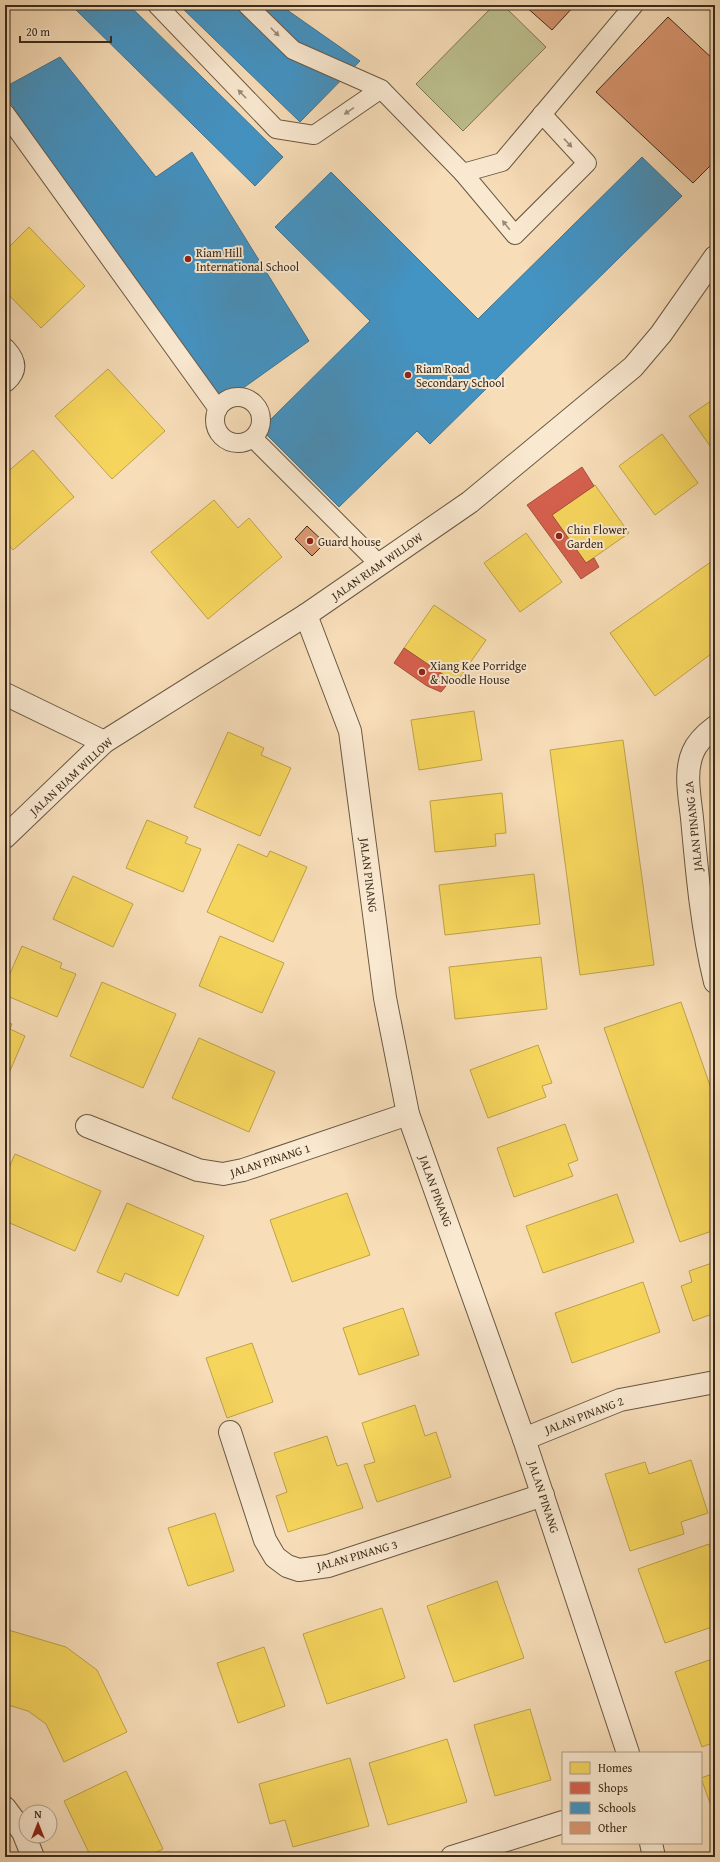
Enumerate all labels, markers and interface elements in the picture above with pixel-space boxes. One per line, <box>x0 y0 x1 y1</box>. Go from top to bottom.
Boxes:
scale bar <box>20 18 111 44</box>
text: 20 m <box>26 23 50 40</box>
one-way arrow <box>270 27 280 37</box>
one-way arrow <box>237 89 247 99</box>
one-way arrow <box>344 107 354 115</box>
one-way arrow <box>563 138 573 148</box>
one-way arrow <box>502 219 510 230</box>
place label: Riam Hill International School <box>196 244 300 275</box>
marker: Riam Hill International School <box>183 254 193 264</box>
place label: Riam Road Secondary School <box>416 360 505 391</box>
marker: Riam Road Secondary School <box>403 370 413 380</box>
place label: Chin Flower Garden <box>567 521 627 552</box>
street label: JALAN RIAM WILLOW <box>326 528 427 605</box>
marker: Chin Flower Garden <box>554 531 564 541</box>
place label: Guard house <box>318 533 381 550</box>
marker: Guard house <box>305 536 315 546</box>
place label: Xiang Kee Porridge & Noodle House <box>430 657 527 688</box>
marker: Xiang Kee Porridge & Noodle House <box>417 667 427 677</box>
street label: JALAN RIAM WILLOW <box>24 732 117 820</box>
street label: JALAN PINANG 2A <box>680 779 706 874</box>
street label: JALAN PINANG <box>356 835 382 913</box>
street label: JALAN PINANG 1 <box>226 1139 312 1182</box>
street label: JALAN PINANG <box>415 1151 457 1229</box>
street label: JALAN PINANG 2 <box>540 1392 626 1439</box>
street label: JALAN PINANG <box>524 1457 564 1535</box>
street label: JALAN PINANG 3 <box>313 1535 400 1575</box>
legend <box>562 1752 702 1844</box>
text: Homes <box>598 1759 633 1776</box>
text: Shops <box>598 1779 628 1796</box>
text: Schools <box>598 1799 636 1816</box>
north arrow <box>18 1804 58 1844</box>
text: N <box>34 1806 42 1822</box>
text: Other <box>598 1819 627 1836</box>

